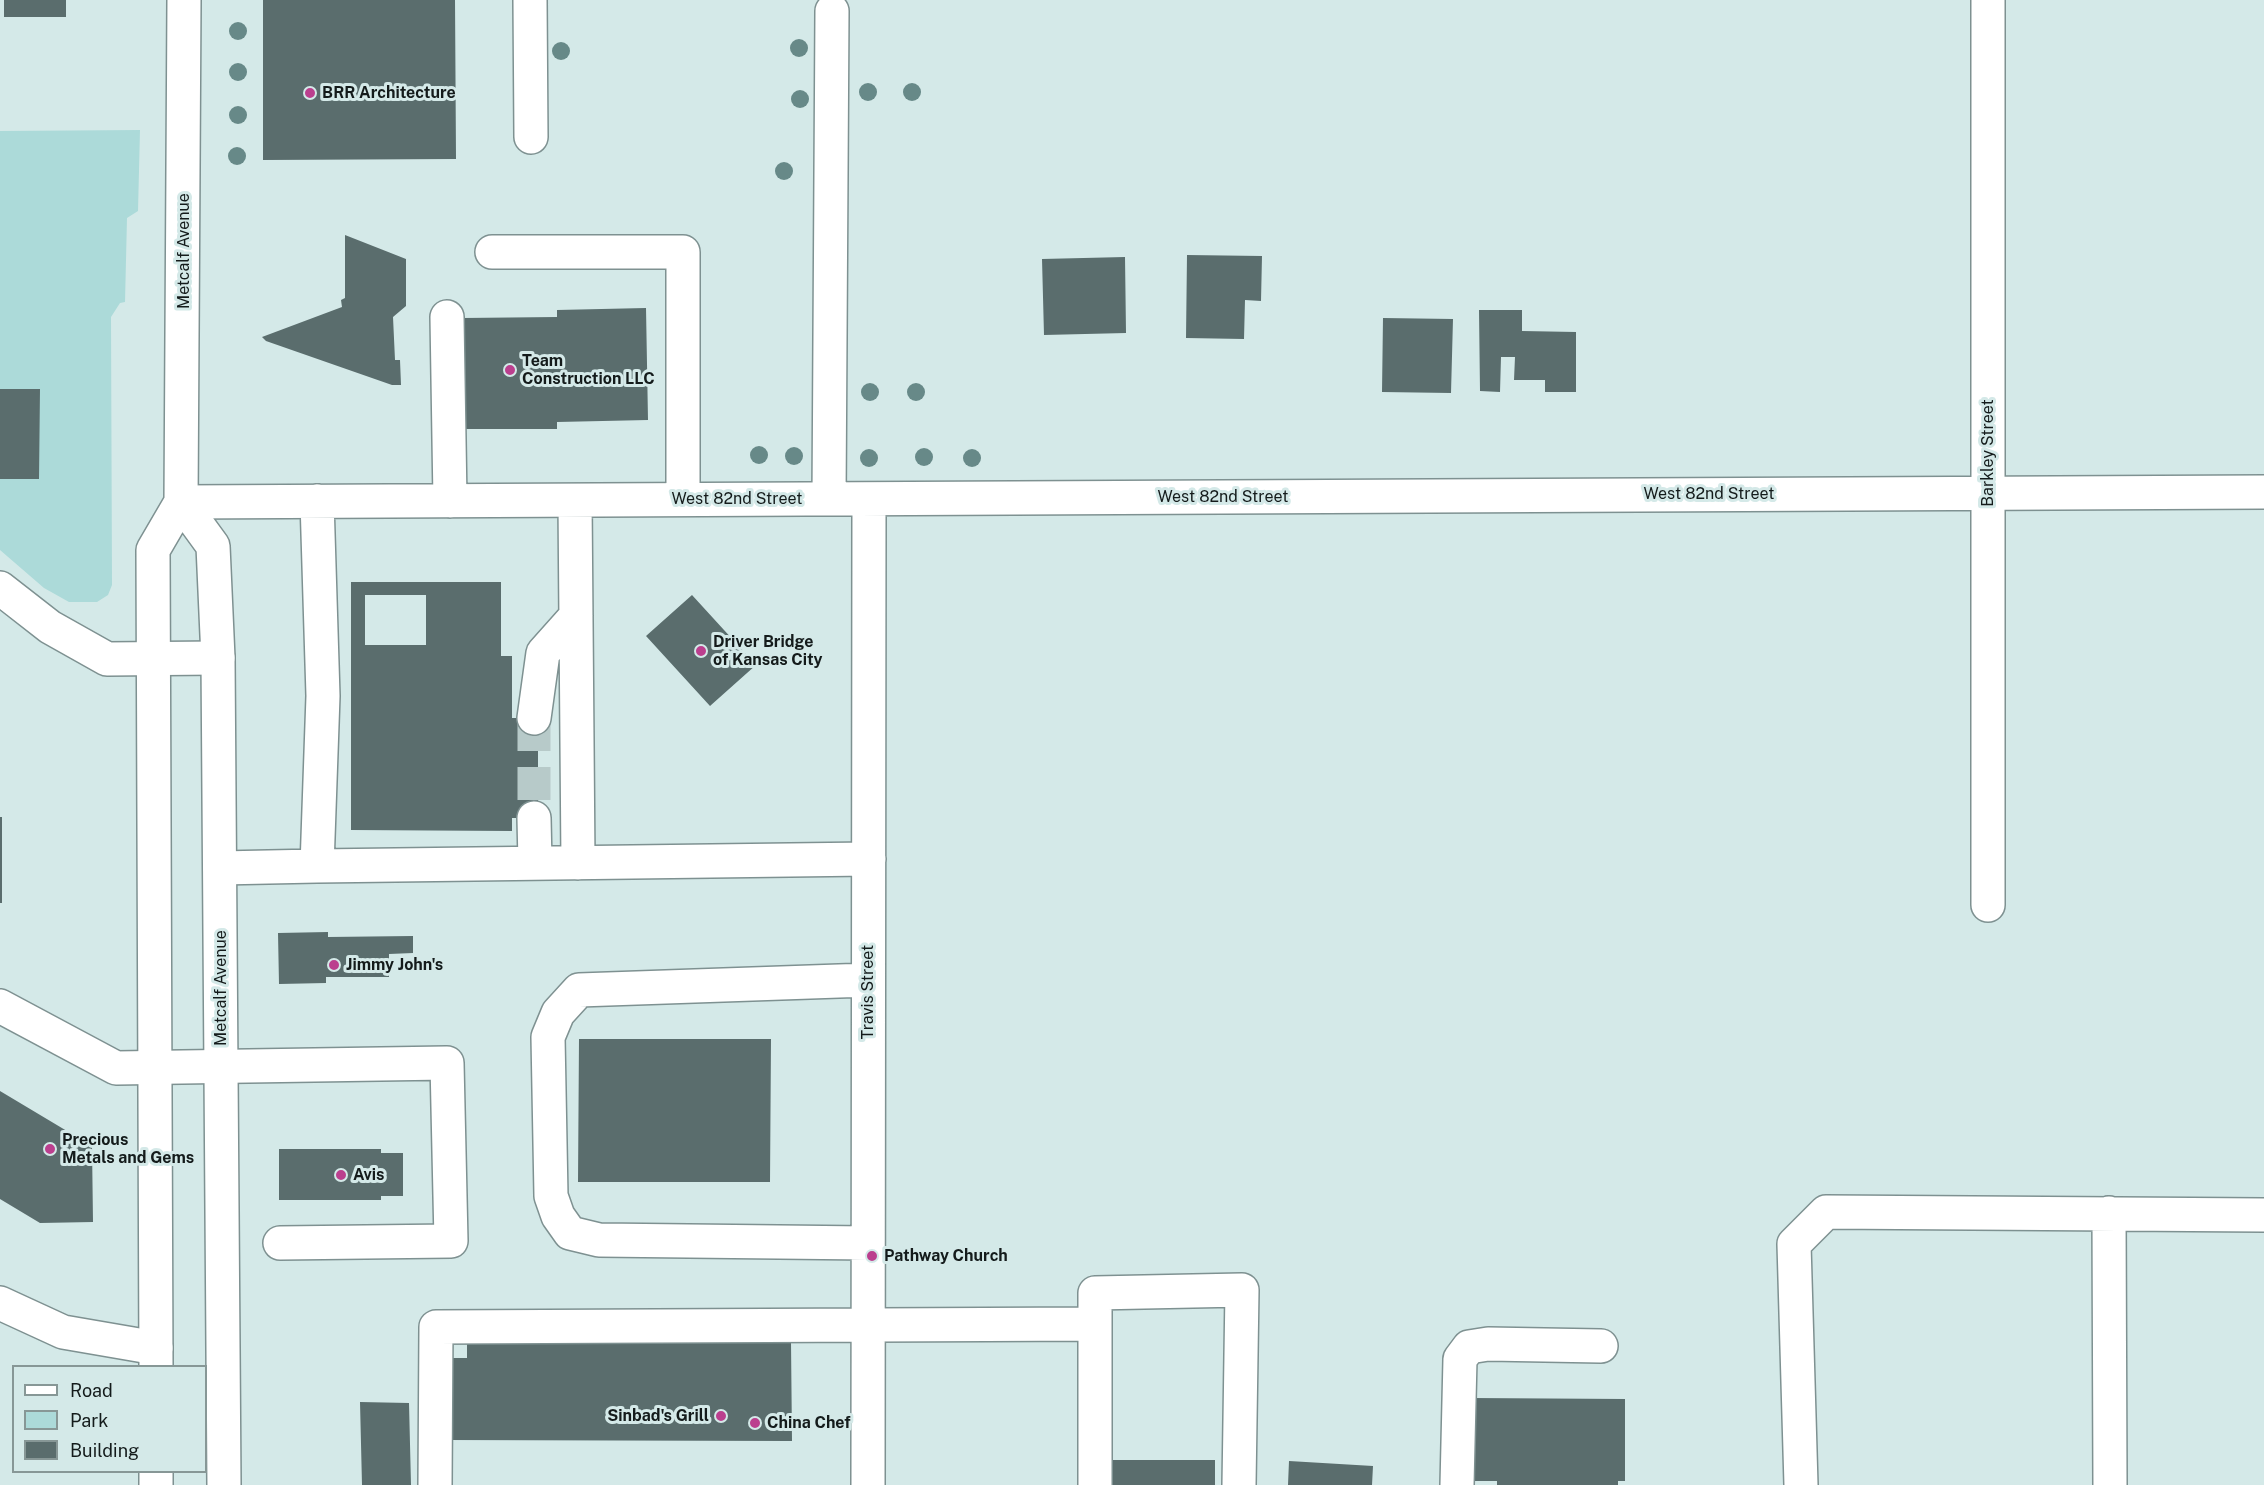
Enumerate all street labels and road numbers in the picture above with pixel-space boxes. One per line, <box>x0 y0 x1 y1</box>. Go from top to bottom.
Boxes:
street label: Metcalf Avenue <box>174 193 194 309</box>
street label: Barkley Street <box>1978 399 1998 507</box>
street label: West 82nd Street <box>1644 484 1774 504</box>
street label: West 82nd Street <box>1158 487 1288 507</box>
street label: West 82nd Street <box>672 489 802 509</box>
street label: Metcalf Avenue <box>211 930 231 1046</box>
street label: Travis Street <box>858 945 878 1039</box>

